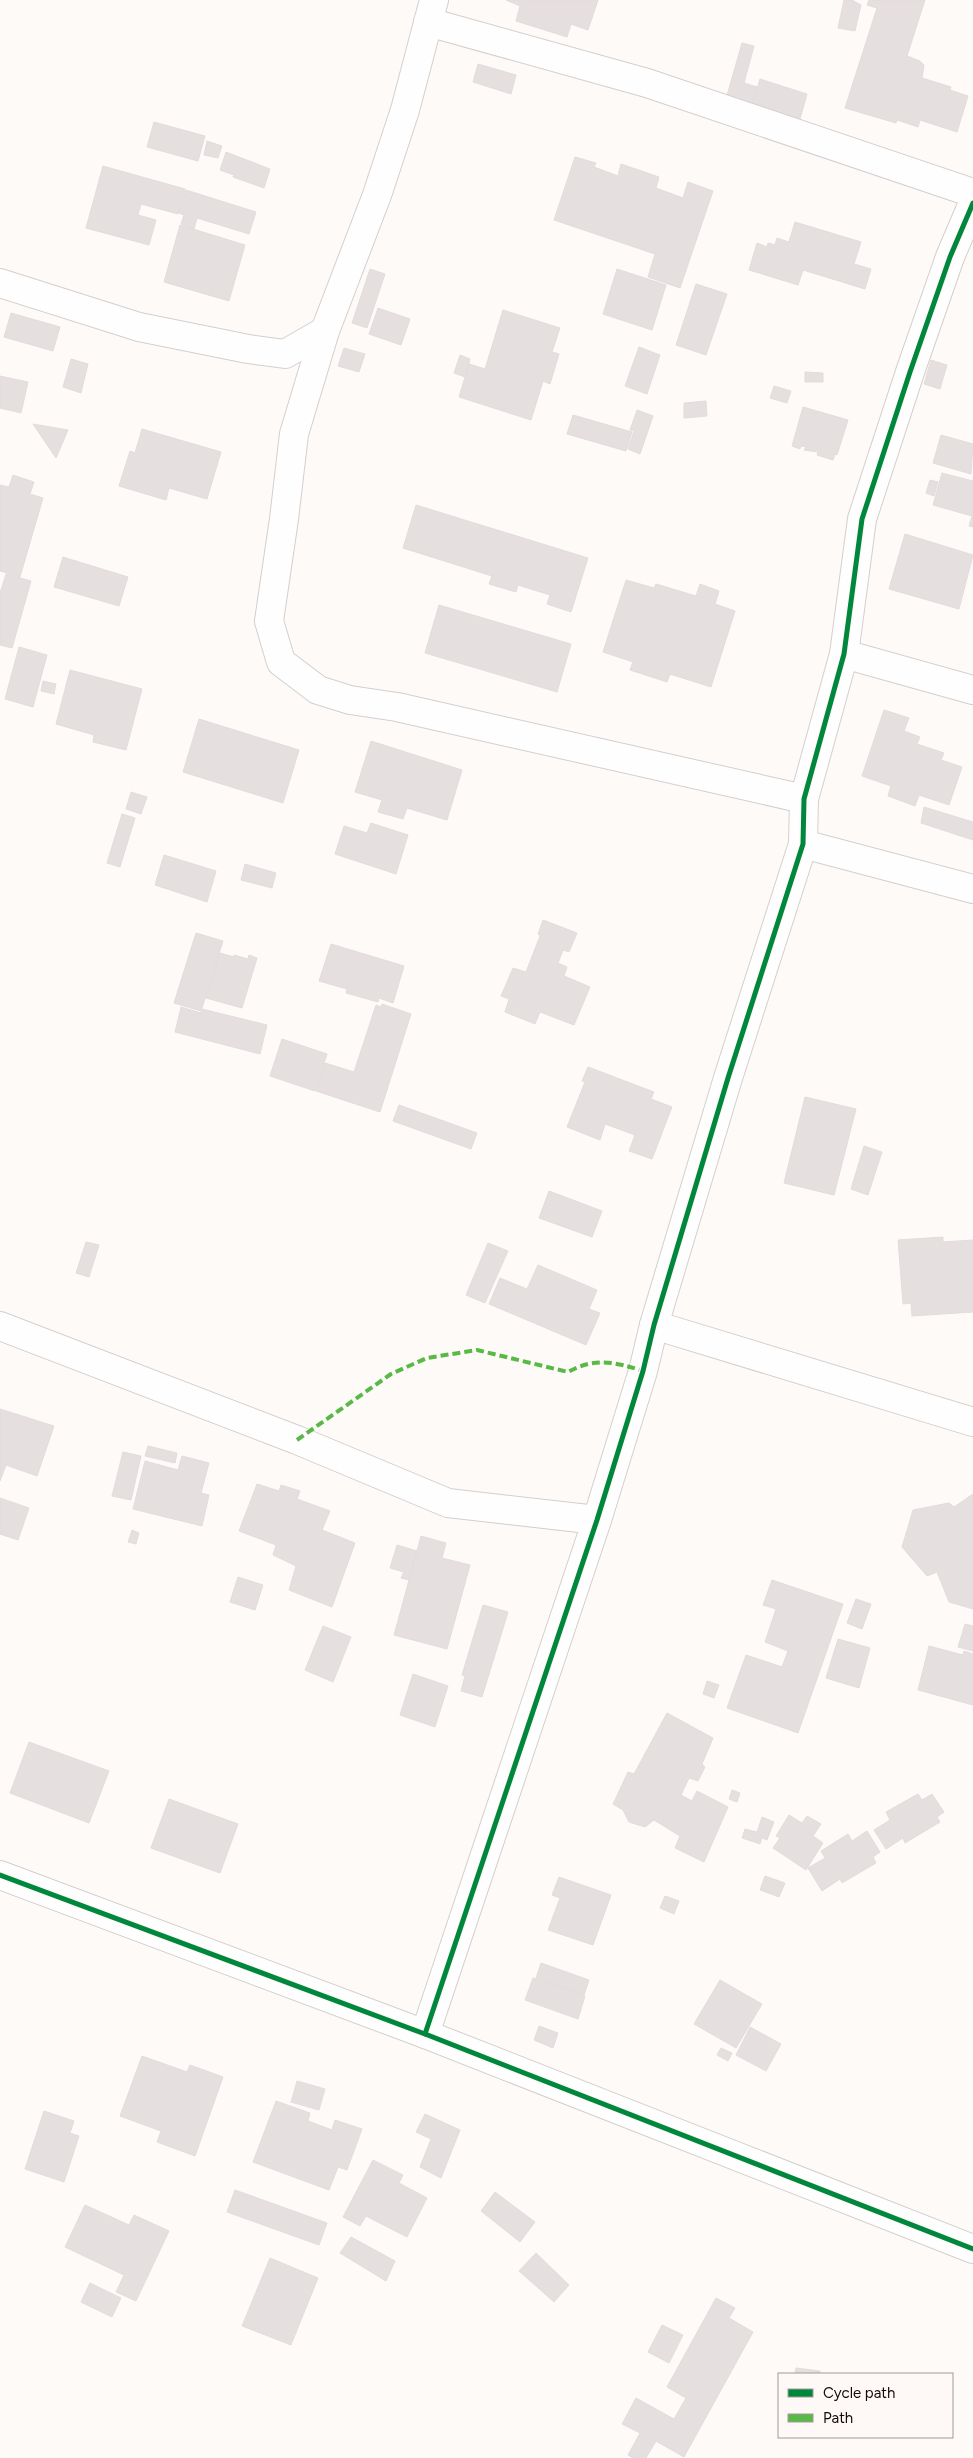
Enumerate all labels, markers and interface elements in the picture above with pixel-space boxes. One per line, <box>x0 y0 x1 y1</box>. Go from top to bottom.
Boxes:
legend <box>778 2373 953 2438</box>
text: Cycle path <box>823 2384 895 2402</box>
text: Path <box>823 2409 853 2427</box>

